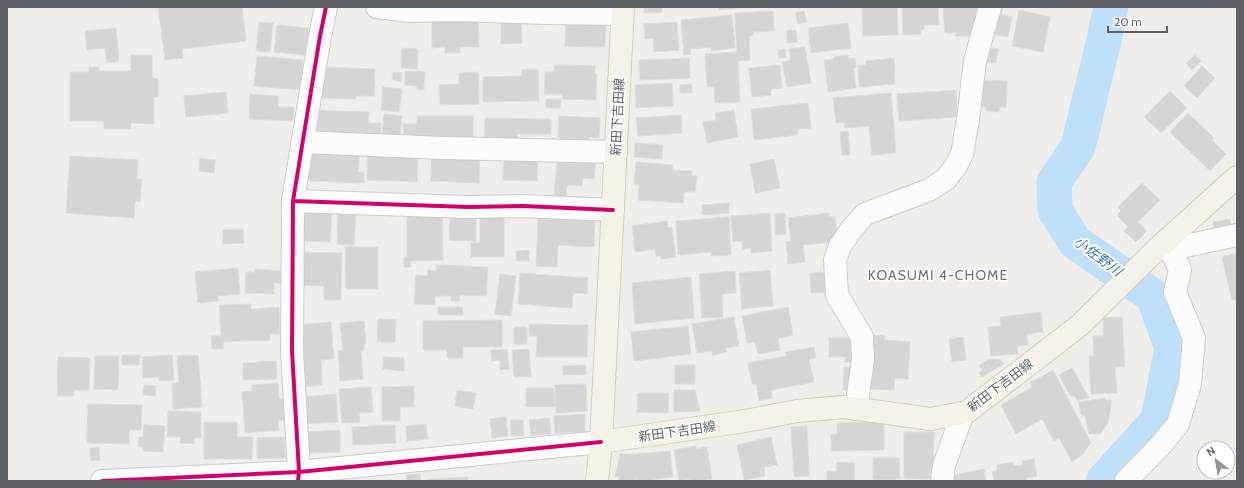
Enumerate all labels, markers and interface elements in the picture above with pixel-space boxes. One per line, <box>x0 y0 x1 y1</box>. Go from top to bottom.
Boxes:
scale bar <box>1108 8 1167 34</box>
text: 20 m <box>1114 14 1142 29</box>
street label: 新田下吉田線 <box>607 78 627 156</box>
water label: 小佐野川 <box>1070 232 1127 281</box>
district label: KOASUMI 4-CHOME <box>868 266 1008 284</box>
street label: 新田下吉田線 <box>964 355 1036 415</box>
street label: 新田下吉田線 <box>637 418 717 444</box>
north arrow <box>1196 440 1236 480</box>
text: N <box>1204 443 1218 459</box>

